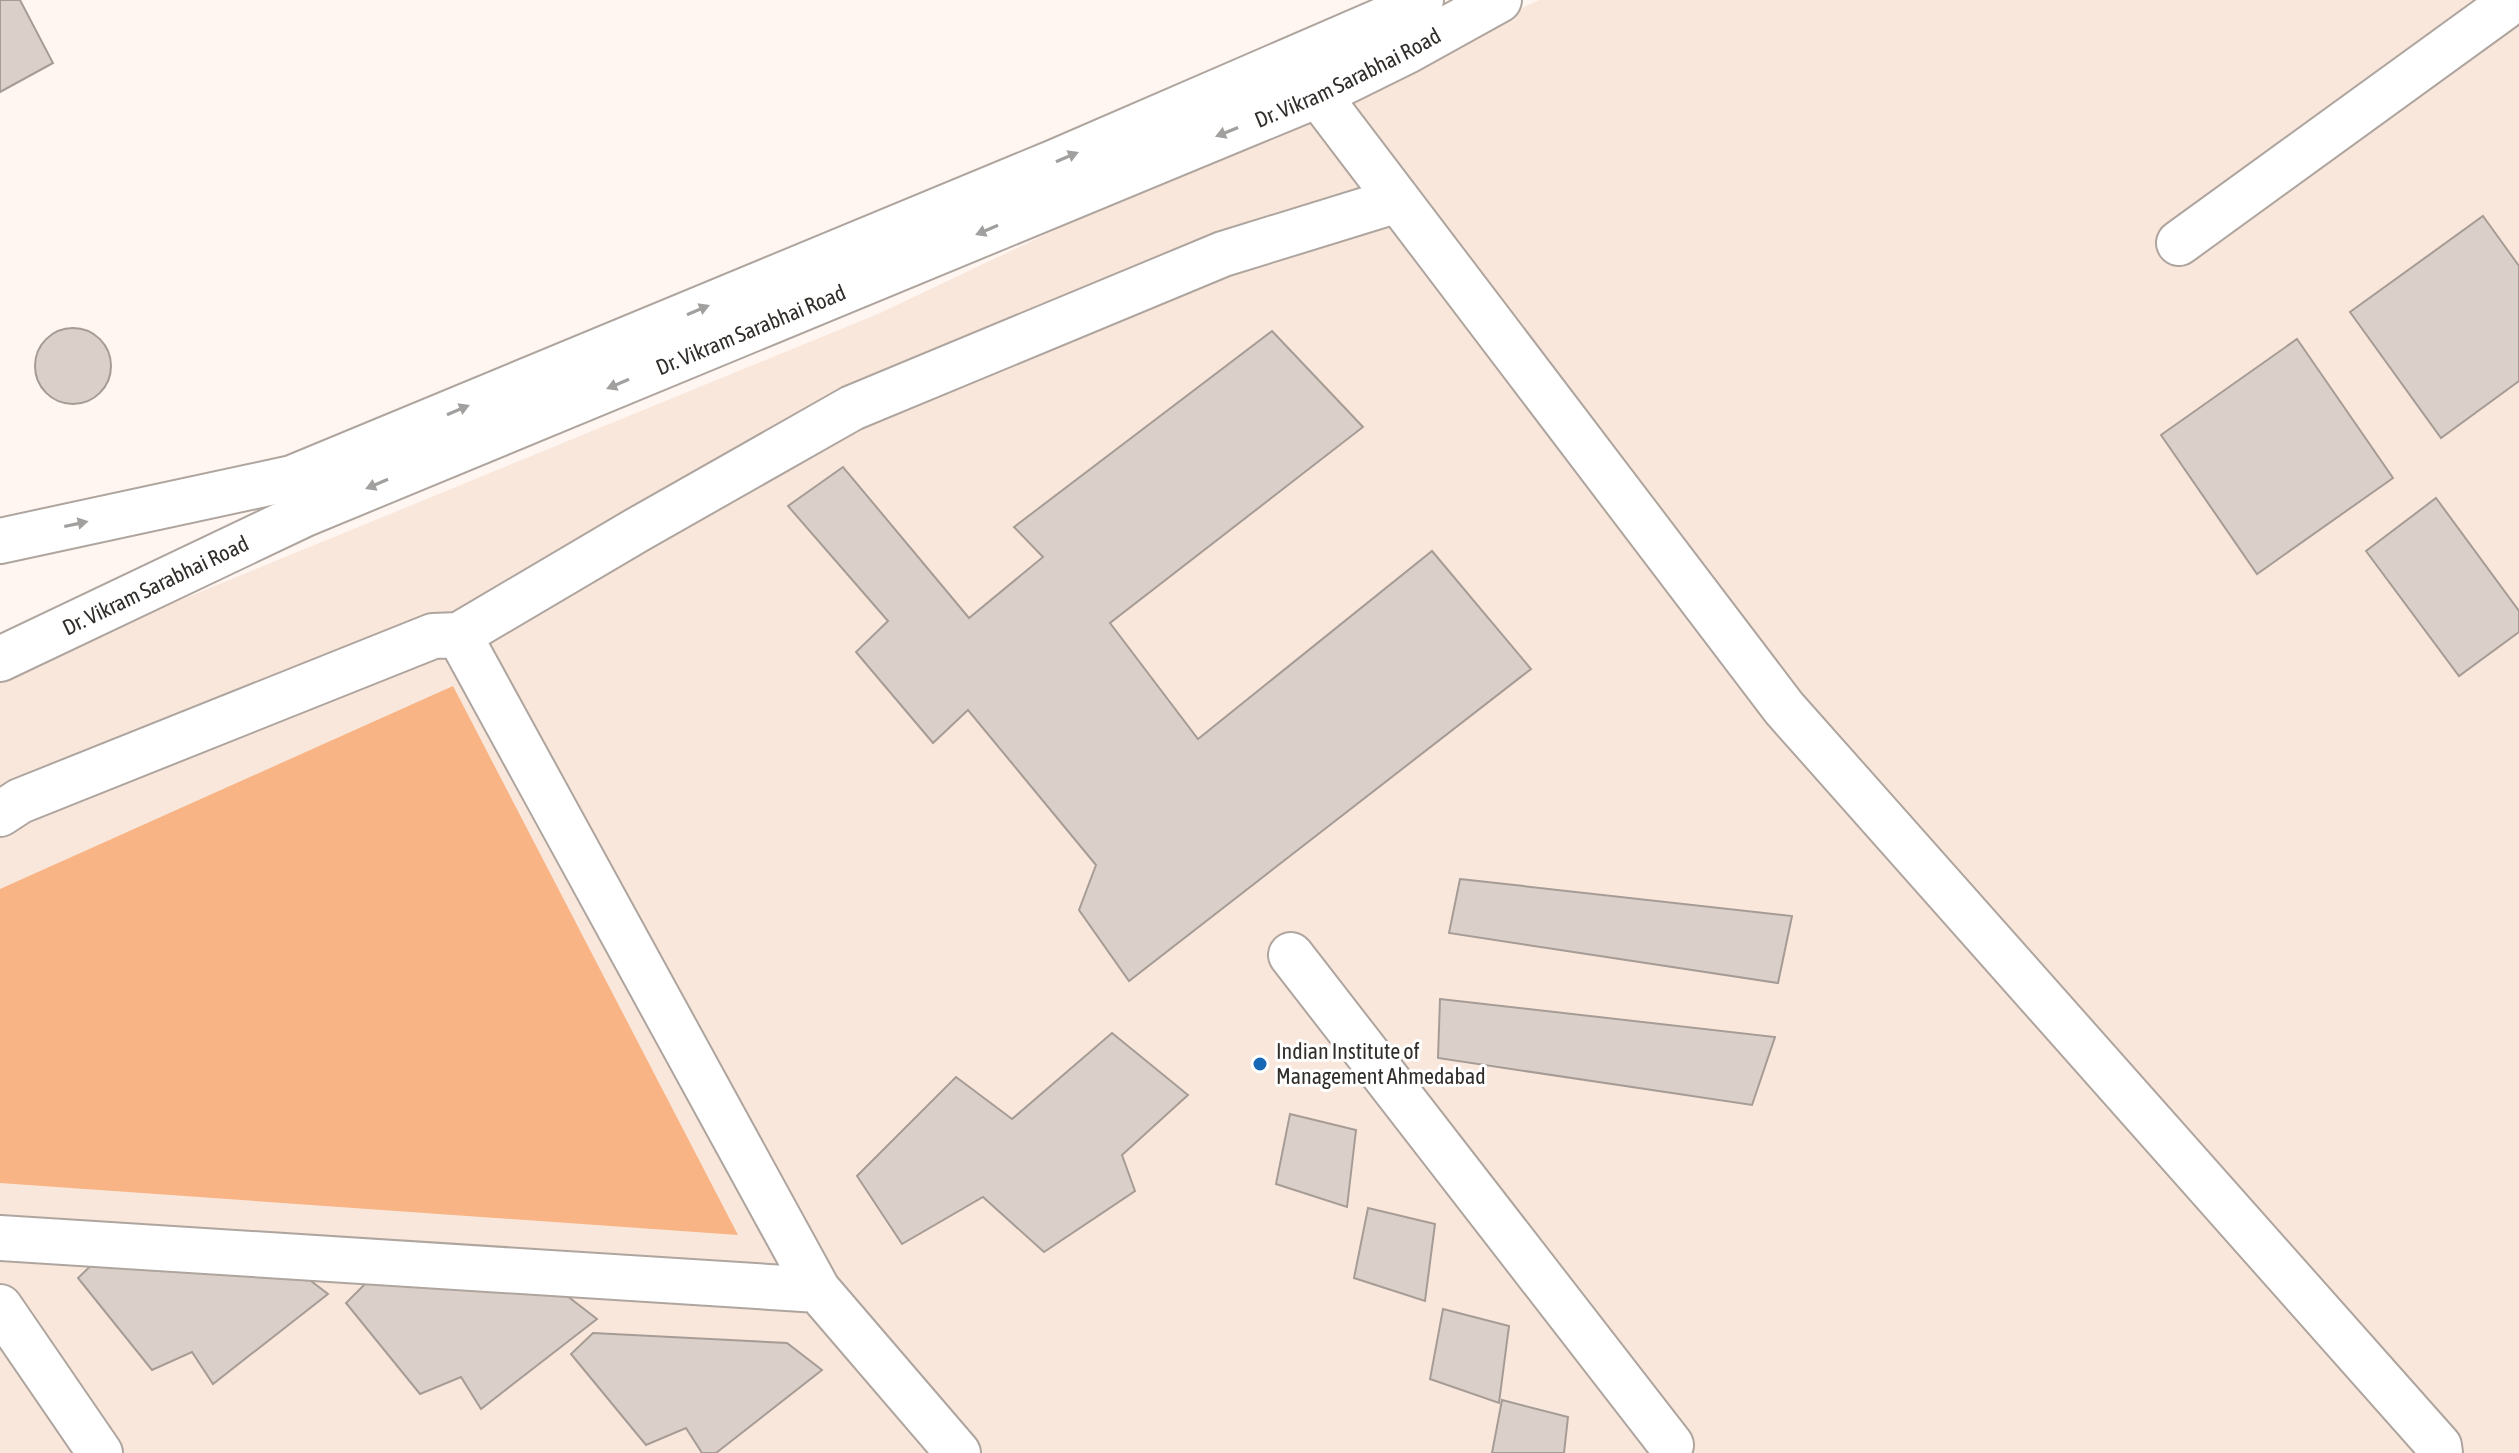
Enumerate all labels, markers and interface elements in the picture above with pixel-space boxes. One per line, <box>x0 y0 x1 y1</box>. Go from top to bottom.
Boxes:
street label: Dr. Vikram Sarabhai Road <box>1251 22 1445 133</box>
one-way arrow <box>1216 125 1239 138</box>
one-way arrow <box>1055 150 1079 163</box>
one-way arrow <box>975 224 999 237</box>
street label: Dr. Vikram Sarabhai Road <box>652 279 849 380</box>
one-way arrow <box>686 303 710 316</box>
one-way arrow <box>606 377 629 390</box>
one-way arrow <box>446 403 470 416</box>
one-way arrow <box>366 477 389 490</box>
one-way arrow <box>64 517 89 530</box>
street label: Dr. Vikram Sarabhai Road <box>58 530 253 640</box>
place label: Indian Institute of Management Ahmedabad <box>1276 1038 1486 1089</box>
marker: Indian Institute of Management Ahmedabad <box>1251 1055 1269 1073</box>

